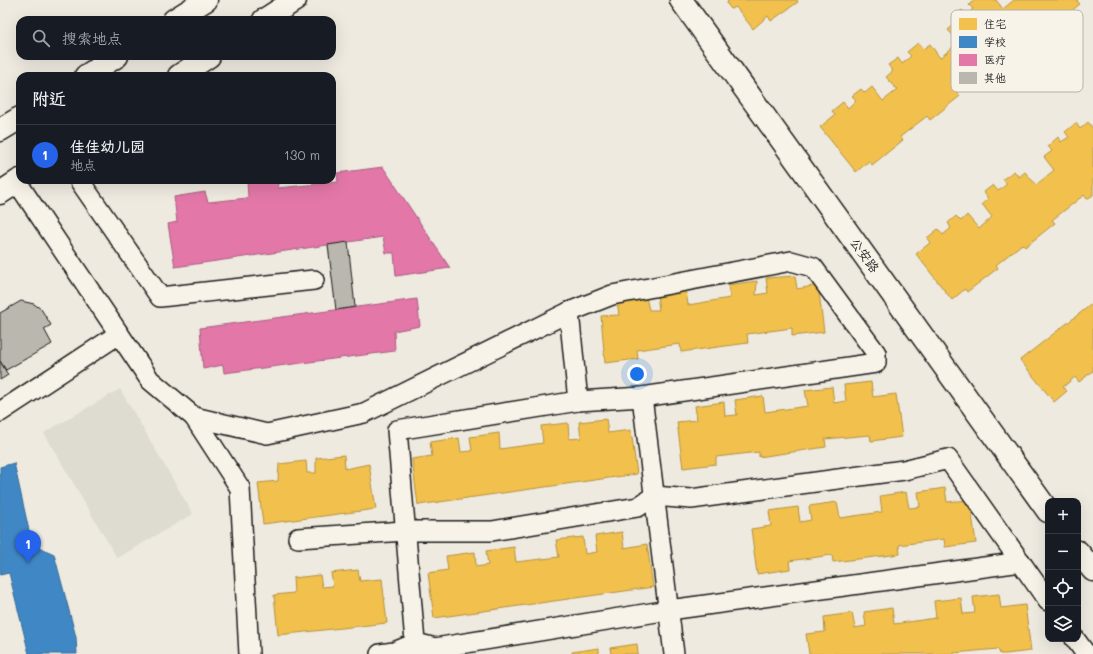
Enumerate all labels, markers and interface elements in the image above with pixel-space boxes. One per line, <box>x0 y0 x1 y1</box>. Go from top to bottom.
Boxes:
legend <box>951 10 1083 92</box>
search box <box>16 16 336 60</box>
text: 住宅 <box>984 16 1006 31</box>
icon: search <box>30 27 52 49</box>
text: 搜索地点 <box>62 28 122 48</box>
text: 学校 <box>984 34 1006 49</box>
text: 医疗 <box>984 52 1006 67</box>
text: 其他 <box>984 70 1006 85</box>
text: 附近 <box>32 87 66 109</box>
text: 佳佳幼儿园 <box>70 136 145 156</box>
text: 1 <box>42 146 48 163</box>
text: 130 m <box>284 146 320 163</box>
text: 地点 <box>70 156 96 173</box>
street label: 公安路 <box>847 234 884 275</box>
your location <box>627 364 647 384</box>
map controls <box>1045 498 1081 642</box>
button: + <box>1045 498 1081 534</box>
pin: 1 <box>15 530 41 563</box>
button: − <box>1045 534 1081 570</box>
button: locate <box>1045 570 1081 606</box>
button: layers <box>1045 606 1081 642</box>

